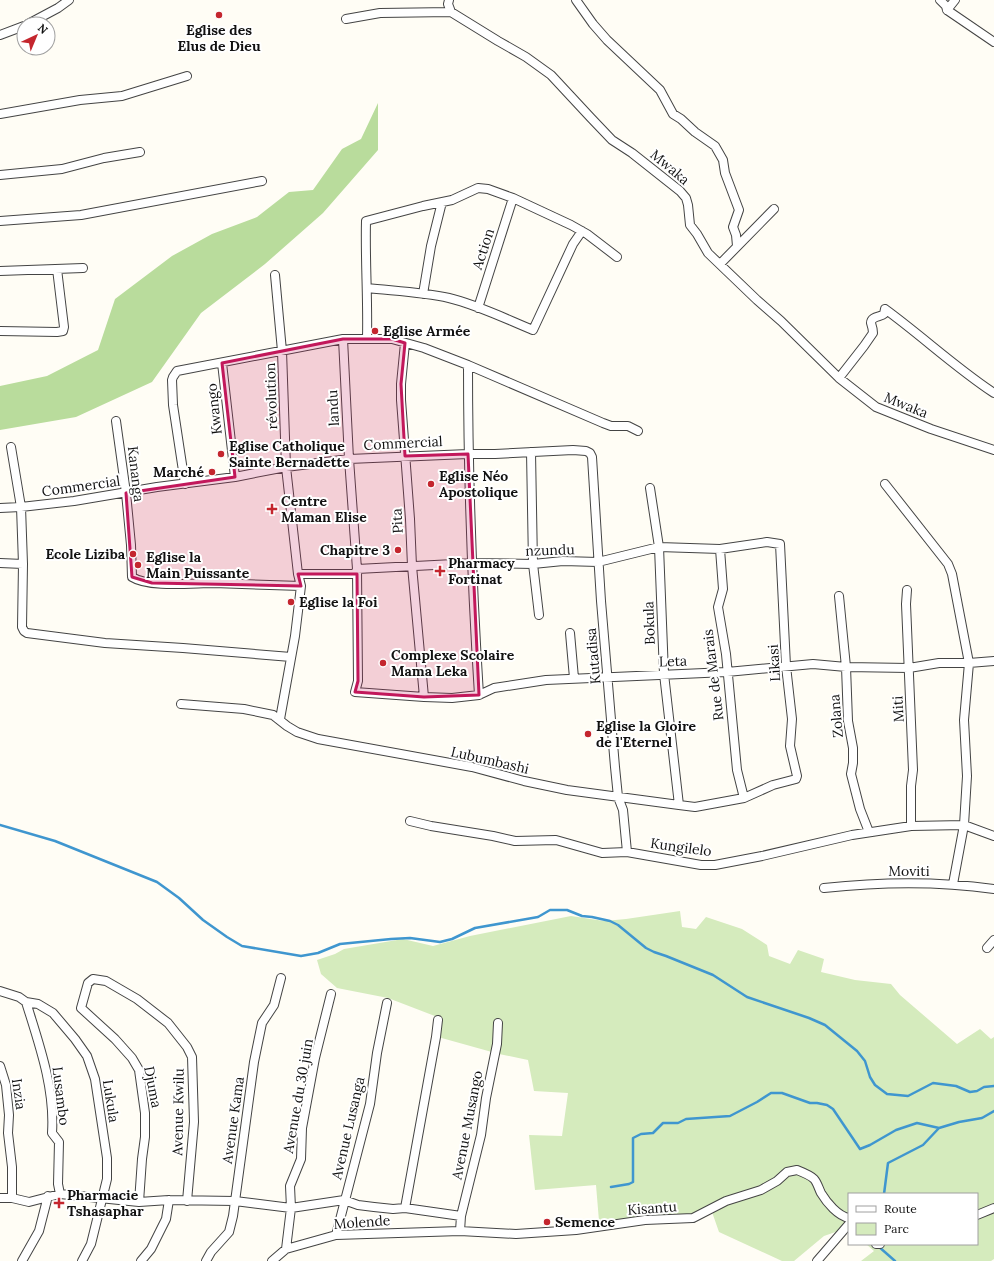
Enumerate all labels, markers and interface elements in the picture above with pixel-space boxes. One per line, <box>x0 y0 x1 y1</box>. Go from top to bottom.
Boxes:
marker: Eglise des Elus de Dieu <box>214 10 224 20</box>
north arrow <box>16 16 56 56</box>
text: N <box>35 21 51 37</box>
place label: Eglise des Elus de Dieu <box>177 21 261 55</box>
street label: Mwaka <box>647 145 693 189</box>
street label: Action <box>468 226 498 273</box>
place label: Eglise Armée <box>383 322 471 340</box>
marker: Eglise Armée <box>370 326 380 336</box>
street label: révolution <box>261 362 281 430</box>
street label: Kwango <box>202 382 226 436</box>
street label: Mwaka <box>881 388 931 422</box>
street label: landu <box>323 389 343 427</box>
street label: Commercial <box>363 432 443 454</box>
place label: Eglise Catholique Sainte Bernadette <box>229 437 350 471</box>
street label: Kananga <box>124 445 148 503</box>
marker: Eglise Catholique Sainte Bernadette <box>216 449 226 459</box>
place label: Marché <box>153 463 204 481</box>
marker: Marché <box>207 467 217 477</box>
place label: Eglise Néo Apostolique <box>439 467 519 501</box>
street label: Commercial <box>41 472 122 500</box>
marker: Eglise Néo Apostolique <box>426 479 436 489</box>
place label: Centre Maman Elise <box>281 492 367 526</box>
marker: Centre Maman Elise <box>266 503 278 515</box>
street label: Pita <box>387 508 407 534</box>
street label: nzundu <box>525 540 575 560</box>
place label: Chapitre 3 <box>320 541 390 559</box>
place label: Ecole Liziba <box>45 545 126 563</box>
marker: Chapitre 3 <box>393 545 403 555</box>
place label: Eglise la Main Puissante <box>146 548 250 582</box>
marker: Ecole Liziba <box>128 549 138 559</box>
place label: Pharmacy Fortinat <box>448 554 515 588</box>
marker: Eglise la Main Puissante <box>133 560 143 570</box>
marker: Pharmacy Fortinat <box>435 566 445 576</box>
place label: Eglise la Foi <box>299 593 378 611</box>
marker: Eglise la Foi <box>286 597 296 607</box>
street label: Bokula <box>639 601 659 645</box>
street label: Kutadisa <box>582 627 604 685</box>
street label: Rue de Marais <box>698 628 728 722</box>
street label: Likasi <box>764 644 784 682</box>
place label: Complexe Scolaire Mama Leka <box>391 646 515 680</box>
street label: Leta <box>659 652 687 670</box>
marker: Complexe Scolaire Mama Leka <box>378 658 388 668</box>
street label: Zolana <box>825 694 847 738</box>
street label: Miti <box>888 695 908 723</box>
place label: Eglise la Gloire de l'Eternel <box>596 717 697 751</box>
marker: Eglise la Gloire de l'Eternel <box>583 729 593 739</box>
street label: Lubumbashi <box>449 742 531 778</box>
street label: Kungilelo <box>649 834 713 860</box>
street label: Moviti <box>888 862 930 880</box>
street label: Avenue du 30 juin <box>279 1037 317 1156</box>
street label: Djuma <box>140 1065 166 1109</box>
street label: Lusambo <box>48 1066 74 1126</box>
street label: Avenue Kwilu <box>168 1068 188 1157</box>
street label: Avenue Musango <box>447 1069 486 1182</box>
street label: Avenue Kama <box>218 1075 248 1166</box>
street label: Avenue Lusanga <box>327 1075 369 1182</box>
street label: Inzia <box>8 1077 30 1111</box>
street label: Lukula <box>99 1078 123 1124</box>
place label: Pharmacie Tshasaphar <box>67 1186 144 1220</box>
legend <box>848 1193 978 1245</box>
street label: Kisantu <box>627 1197 677 1219</box>
marker: Pharmacie Tshasaphar <box>54 1198 64 1208</box>
text: Route <box>884 1201 917 1216</box>
street label: Molende <box>333 1211 391 1233</box>
place label: Semence <box>555 1213 615 1231</box>
marker: Semence <box>542 1217 552 1227</box>
text: Parc <box>884 1221 909 1236</box>

